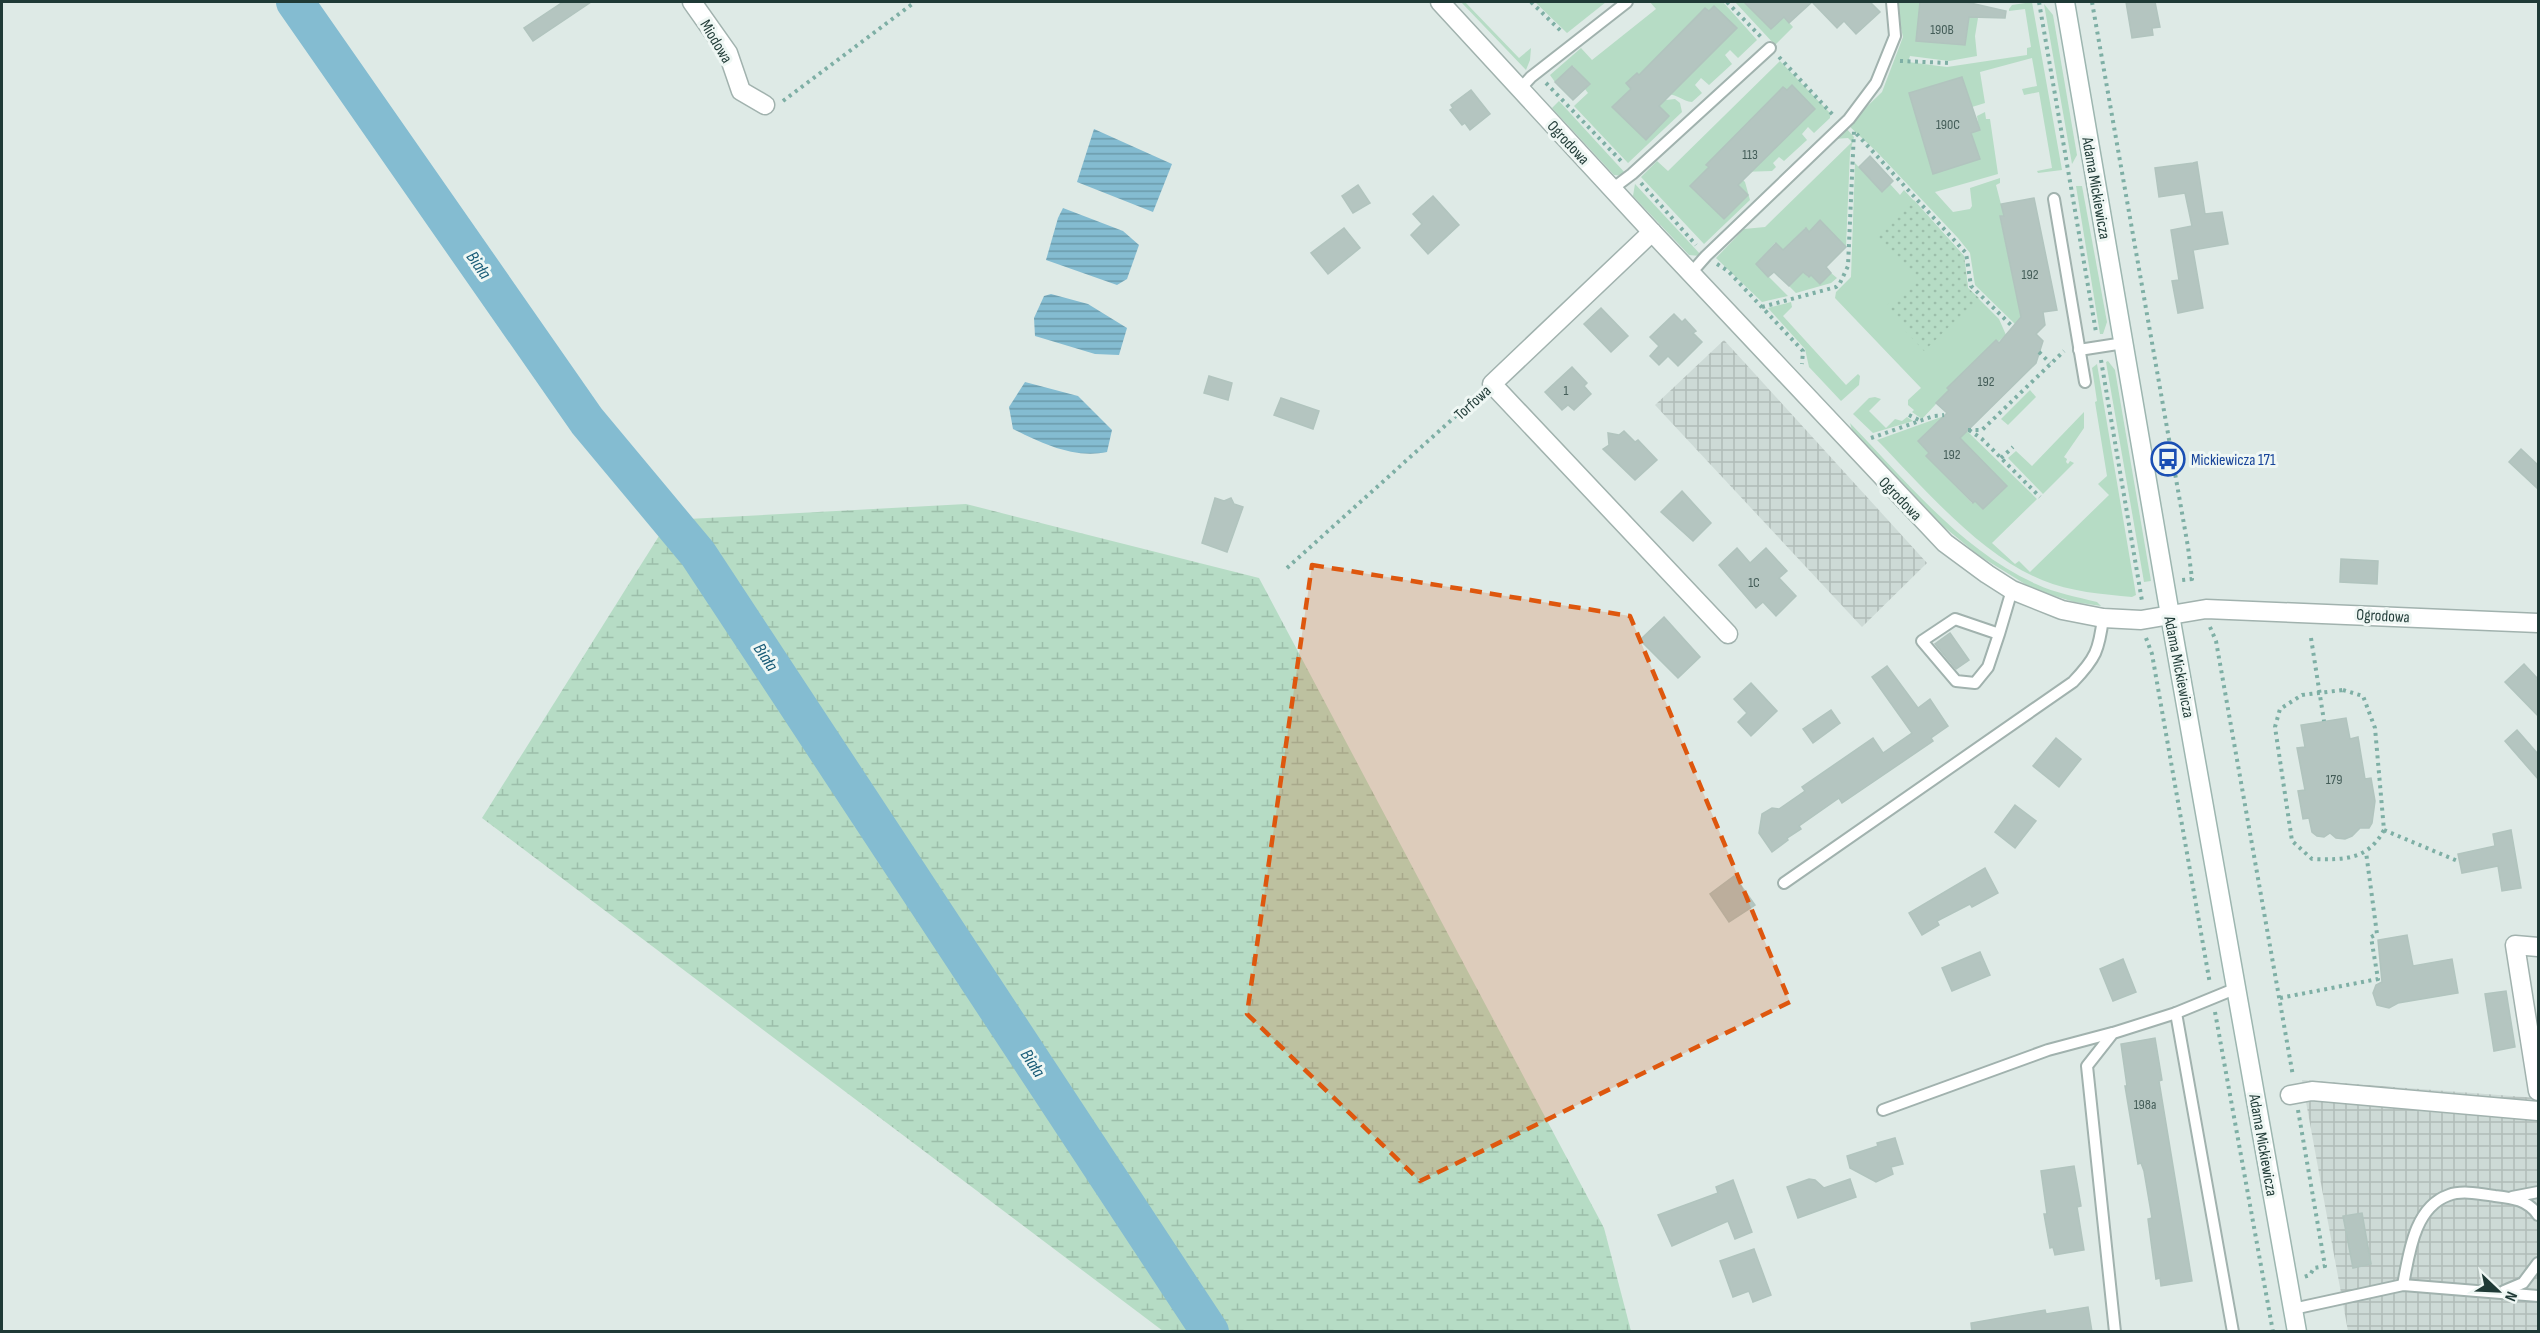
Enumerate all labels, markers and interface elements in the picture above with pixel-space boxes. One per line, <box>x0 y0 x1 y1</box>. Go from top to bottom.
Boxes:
street label: Miodowa <box>695 17 736 67</box>
house number: 190B <box>1930 21 1954 38</box>
house number: 190C <box>1936 116 1960 133</box>
street label: Ogrodowa <box>1543 117 1593 169</box>
street label: Adama Mickiewicza <box>2077 135 2114 241</box>
house number: 113 <box>1742 146 1758 163</box>
water label: Biała <box>462 247 496 284</box>
house number: 192 <box>2022 266 2039 283</box>
house number: 192 <box>1978 373 1995 390</box>
street label: Torfowa <box>1451 382 1495 424</box>
house number: 1 <box>1564 382 1569 399</box>
bus stop icon: Mickiewicza 171 <box>2150 441 2186 477</box>
house number: 192 <box>1944 446 1961 463</box>
place label: Mickiewicza 171 <box>2191 451 2276 470</box>
street label: Ogrodowa <box>1875 473 1925 525</box>
house number: 1C <box>1748 574 1760 591</box>
street label: Ogrodowa <box>2356 606 2410 627</box>
street label: Adama Mickiewicza <box>2159 614 2198 720</box>
water label: Biała <box>749 639 783 676</box>
house number: 179 <box>2326 771 2342 788</box>
water label: Biała <box>1016 1045 1050 1082</box>
street label: Adama Mickiewicza <box>2244 1092 2281 1198</box>
house number: 198a <box>2134 1096 2156 1113</box>
north arrow <box>2468 1261 2528 1321</box>
text: N <box>2500 1289 2521 1304</box>

